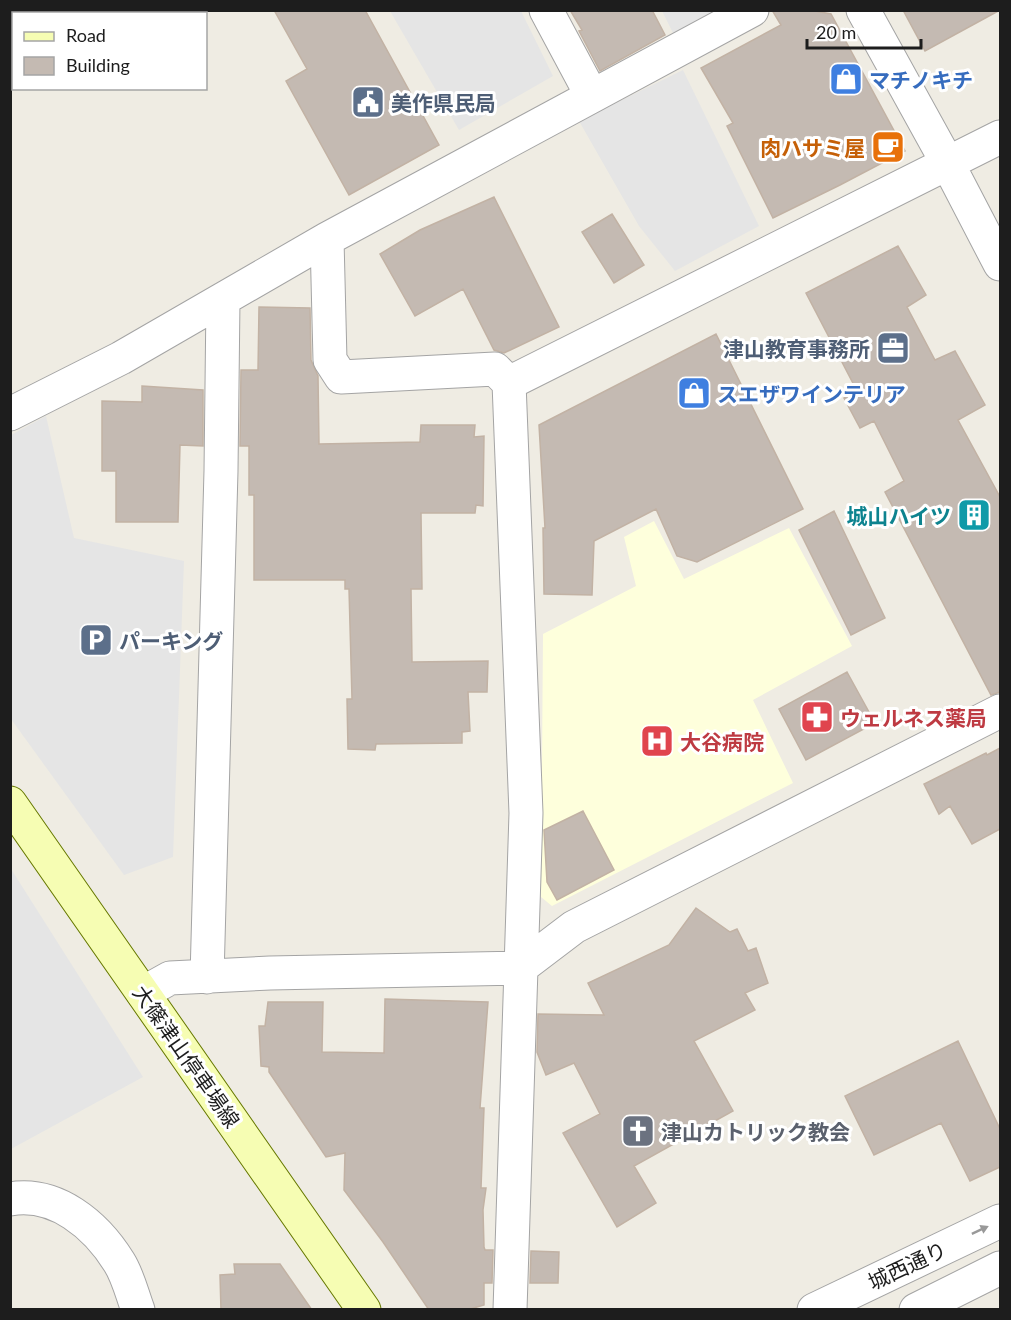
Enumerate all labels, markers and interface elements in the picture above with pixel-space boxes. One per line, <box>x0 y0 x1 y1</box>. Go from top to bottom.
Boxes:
legend <box>12 12 207 90</box>
scale bar <box>807 12 921 50</box>
text: 20 m <box>816 21 856 43</box>
text: Road <box>66 24 106 46</box>
text: Building <box>66 54 130 76</box>
shop icon: マチノキチ <box>828 61 864 97</box>
place label: マチノキチ <box>869 67 973 92</box>
public building icon: 美作県民局 <box>350 84 386 120</box>
place label: 美作県民局 <box>391 90 496 115</box>
cafe icon: 肉ハサミ屋 <box>870 129 906 165</box>
place label: 肉ハサミ屋 <box>760 135 865 160</box>
office icon: 津山教育事務所 <box>875 330 911 366</box>
place label: 津山教育事務所 <box>723 336 870 361</box>
shop icon: スエザワインテリア <box>676 375 712 411</box>
place label: スエザワインテリア <box>717 381 906 406</box>
building icon: 城山ハイツ <box>956 497 992 533</box>
place label: 城山ハイツ <box>846 503 951 528</box>
parking icon: パーキング <box>78 622 114 658</box>
place label: パーキング <box>119 628 223 653</box>
pharmacy icon: ウェルネス薬局 <box>799 699 835 735</box>
place label: ウェルネス薬局 <box>840 705 987 730</box>
hospital icon: 大谷病院 <box>639 723 675 759</box>
place label: 大谷病院 <box>680 729 764 754</box>
street label: 大篠津山停車場線 <box>129 980 245 1132</box>
church icon: 津山カトリック教会 <box>620 1113 656 1149</box>
place label: 津山カトリック教会 <box>661 1119 850 1144</box>
one-way arrow <box>972 1226 989 1235</box>
street label: 城西通り <box>864 1236 950 1294</box>

